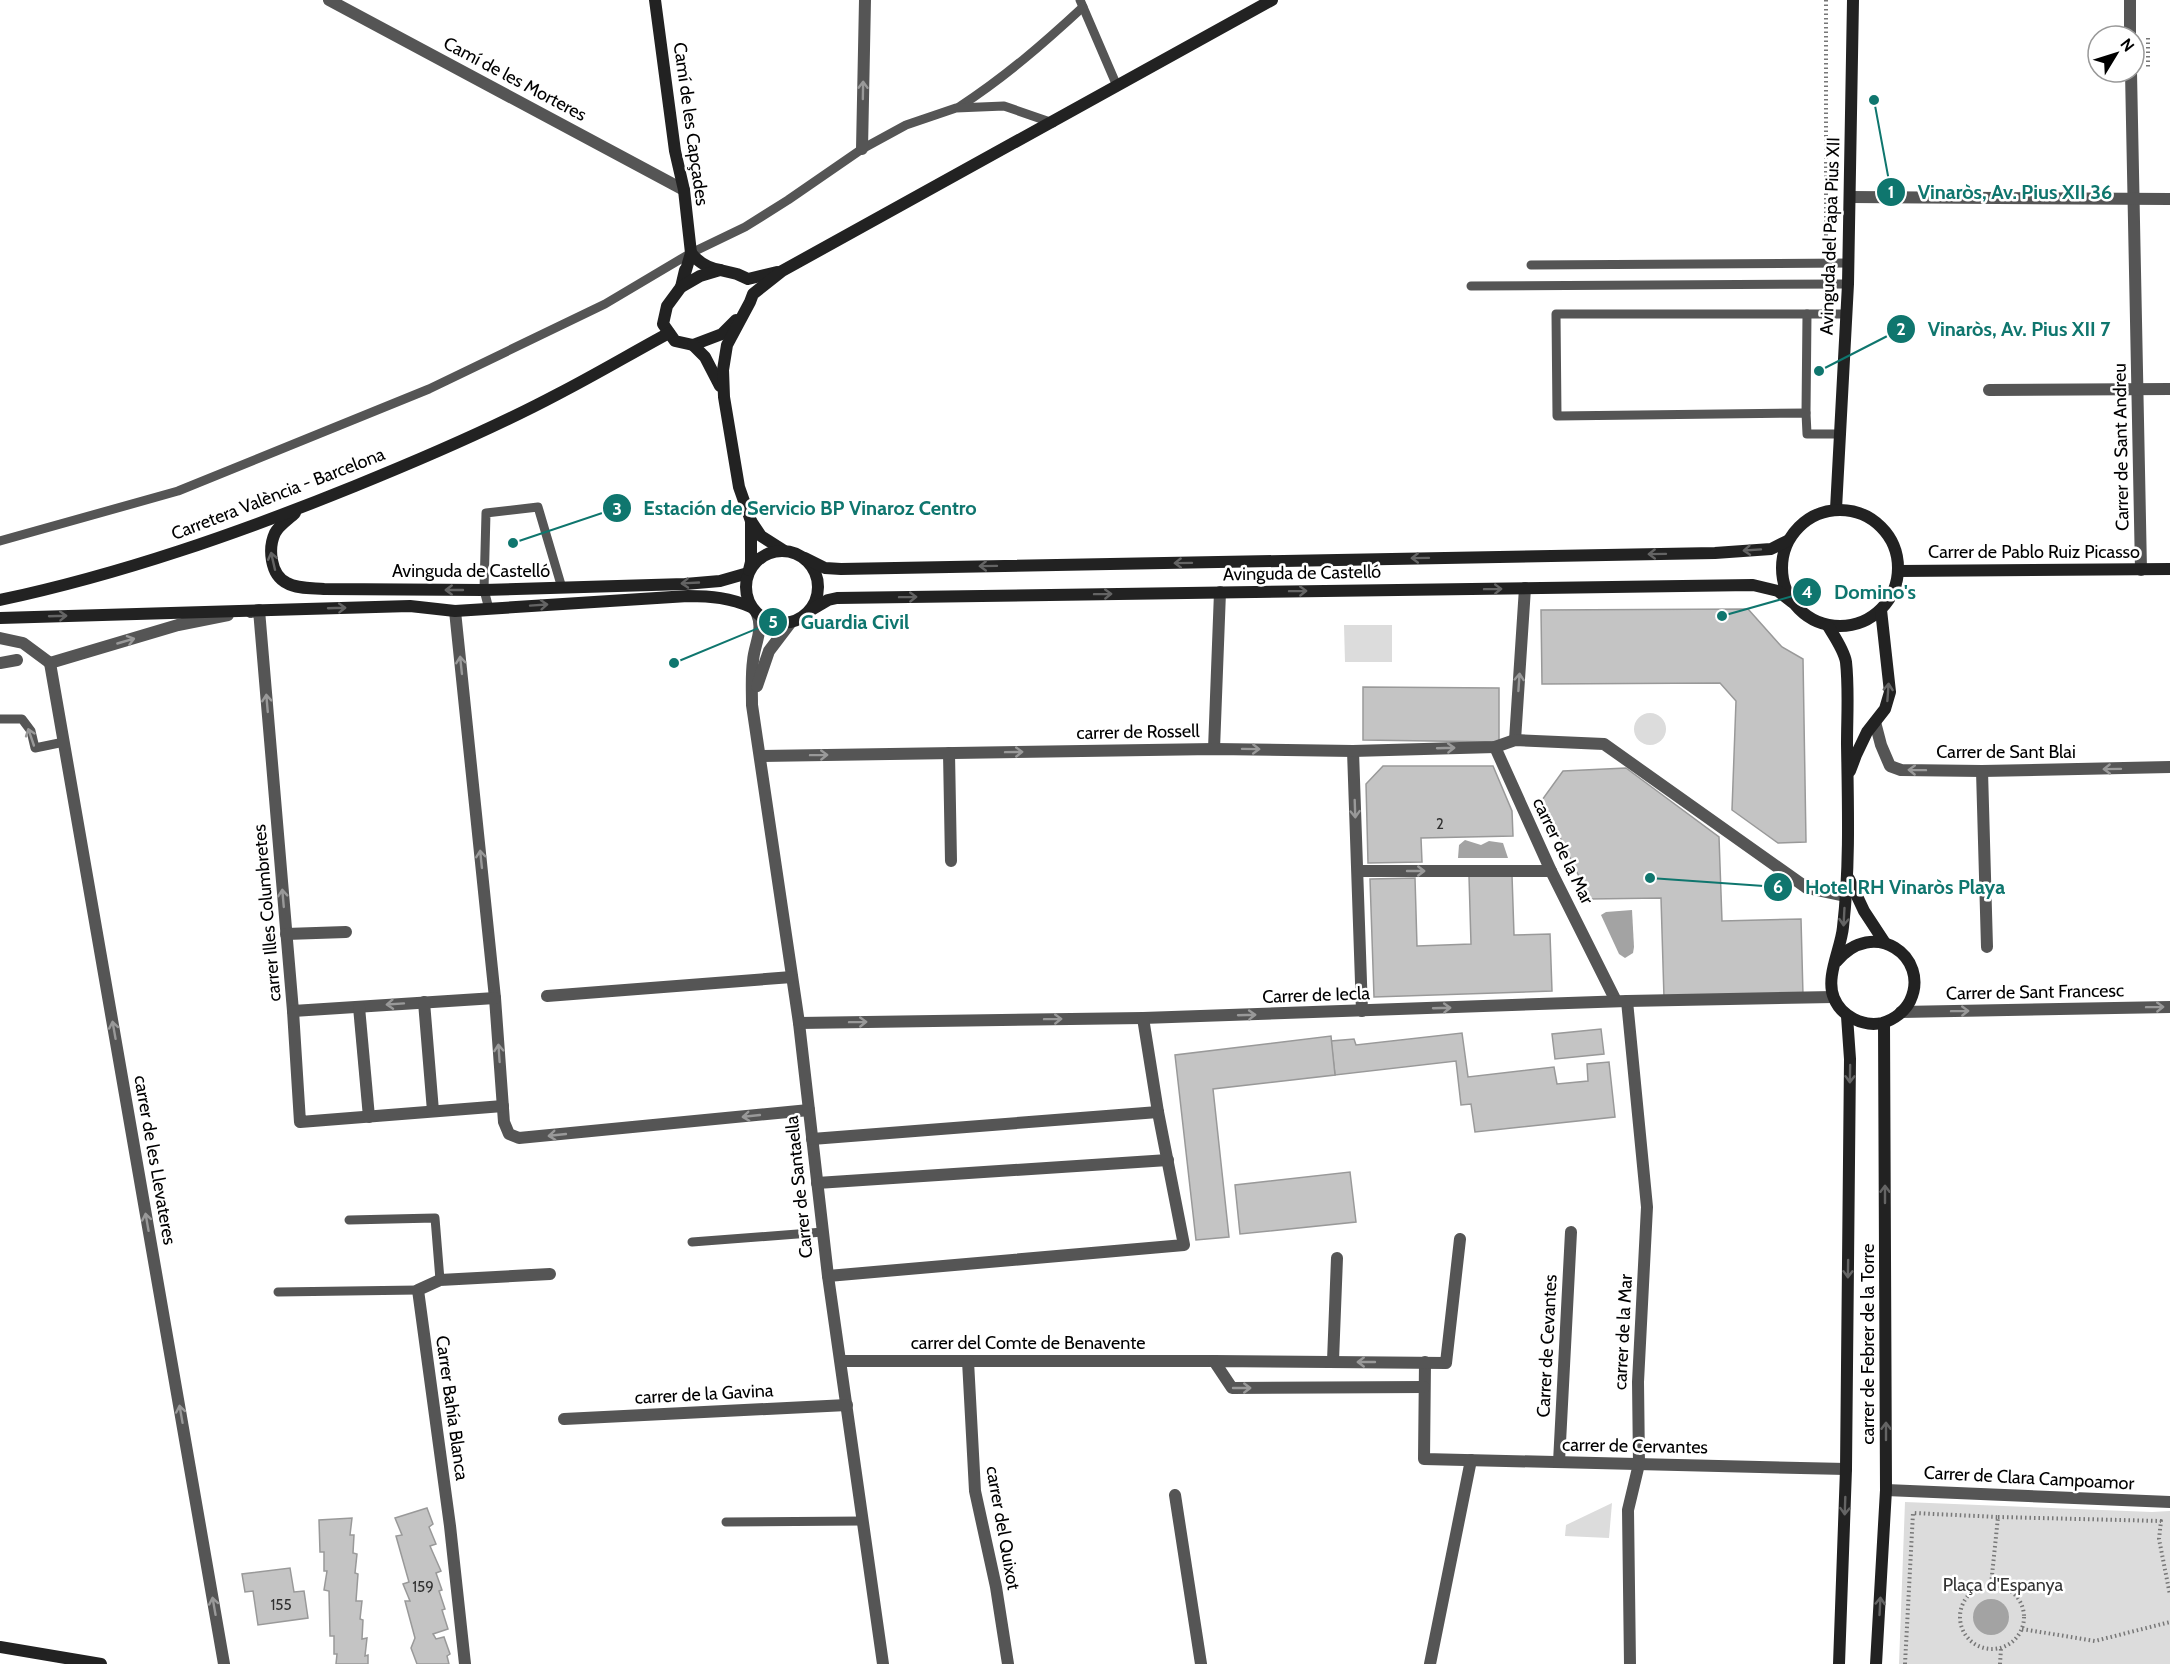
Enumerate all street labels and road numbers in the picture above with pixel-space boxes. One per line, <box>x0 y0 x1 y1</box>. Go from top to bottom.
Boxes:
street label: Camí de les Morteres <box>440 32 590 126</box>
street label: Camí de les Capçades <box>669 41 713 207</box>
street label: Avinguda del Papa Pius XII <box>1816 137 1844 335</box>
street label: Carrer de Sant Andreu <box>2109 363 2133 531</box>
street label: Carretera València - Barcelona <box>168 443 388 545</box>
street label: Carrer de Pablo Ruiz Picasso <box>1928 541 2140 563</box>
street label: Avinguda de Castelló <box>392 560 550 582</box>
street label: Avinguda de Castelló <box>1223 561 1381 585</box>
street label: carrer de Rossell <box>1076 720 1201 744</box>
street label: Carrer de Sant Blai <box>1936 741 2076 763</box>
street label: carrer de la Mar <box>1528 794 1598 908</box>
street label: carrer Illes Columbretes <box>248 823 286 1003</box>
street label: Carrer de Sant Francesc <box>1946 979 2124 1005</box>
street label: Carrer de Iecla <box>1262 982 1371 1008</box>
street label: carrer de les Llevateres <box>129 1073 181 1247</box>
street label: Carrer de Santaella <box>781 1114 817 1259</box>
street label: carrer de Febrer de la Torre <box>1857 1243 1879 1445</box>
street label: carrer de la Mar <box>1609 1273 1637 1390</box>
street label: Carrer de Cevantes <box>1532 1274 1562 1418</box>
street label: carrer del Comte de Benavente <box>911 1332 1145 1354</box>
street label: Carrer Bahía Blanca <box>431 1334 473 1482</box>
street label: carrer de la Gavina <box>634 1379 774 1409</box>
street label: carrer de Cervantes <box>1562 1434 1708 1458</box>
street label: Carrer de Clara Campoamor <box>1923 1461 2135 1495</box>
street label: carrer del Quixot <box>981 1464 1025 1592</box>

